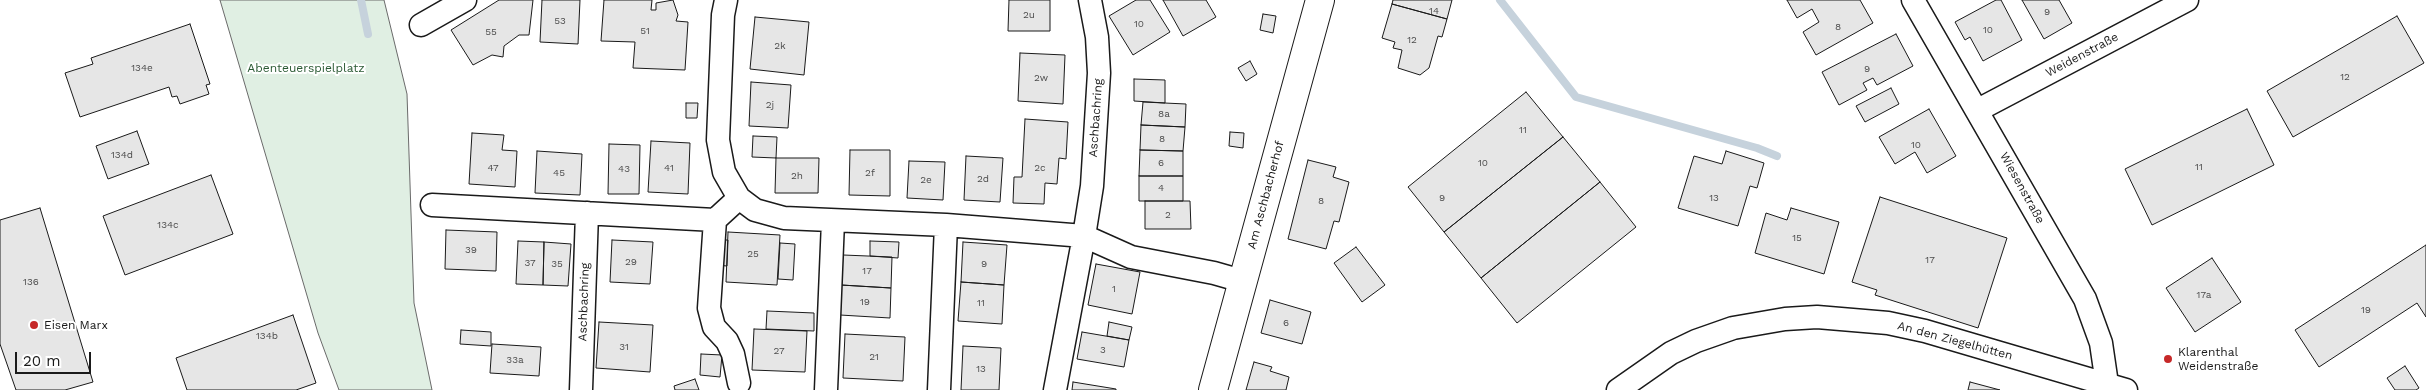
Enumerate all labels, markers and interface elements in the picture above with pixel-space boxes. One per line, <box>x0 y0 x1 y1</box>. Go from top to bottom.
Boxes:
house number: 14 <box>1429 5 1439 17</box>
house number: 9 <box>2044 6 2050 18</box>
house number: 2u <box>1023 9 1035 21</box>
house number: 53 <box>554 15 566 27</box>
house number: 10 <box>1134 18 1144 30</box>
house number: 8 <box>1835 21 1841 33</box>
house number: 10 <box>1983 24 1993 36</box>
house number: 51 <box>640 25 650 37</box>
house number: 55 <box>485 26 497 38</box>
street label: Weidenstraße <box>2043 30 2121 80</box>
house number: 12 <box>1407 34 1417 46</box>
house number: 2k <box>774 40 786 52</box>
park label: Abenteuerspielplatz <box>247 61 365 75</box>
house number: 134e <box>131 62 153 74</box>
house number: 9 <box>1864 63 1870 75</box>
house number: 12 <box>2340 71 2350 83</box>
house number: 2w <box>1034 72 1048 84</box>
street label: Aschbachring <box>1086 78 1106 158</box>
house number: 2j <box>766 99 774 111</box>
house number: 8a <box>1158 108 1170 120</box>
house number: 11 <box>1519 124 1527 136</box>
house number: 8 <box>1159 133 1165 145</box>
street label: Am Aschbacherhof <box>1245 139 1287 251</box>
house number: 10 <box>1911 139 1921 151</box>
house number: 134d <box>111 149 133 161</box>
street label: Wiesenstraße <box>1996 150 2048 226</box>
house number: 6 <box>1158 157 1164 169</box>
house number: 10 <box>1478 157 1488 169</box>
house number: 11 <box>2195 161 2203 173</box>
house number: 47 <box>487 162 499 174</box>
house number: 41 <box>664 162 674 174</box>
house number: 2c <box>1034 162 1046 174</box>
house number: 43 <box>618 163 630 175</box>
house number: 45 <box>553 167 565 179</box>
house number: 2f <box>865 167 875 179</box>
house number: 2h <box>791 170 803 182</box>
house number: 2d <box>977 173 989 185</box>
house number: 2e <box>920 174 932 186</box>
house number: 4 <box>1158 182 1164 194</box>
house number: 9 <box>1439 192 1445 204</box>
house number: 13 <box>1709 192 1719 204</box>
house number: 8 <box>1318 195 1324 207</box>
house number: 2 <box>1165 209 1171 221</box>
house number: 134c <box>157 219 179 231</box>
house number: 15 <box>1792 232 1802 244</box>
house number: 39 <box>465 244 477 256</box>
house number: 25 <box>747 248 759 260</box>
house number: 17 <box>1925 254 1935 266</box>
house number: 29 <box>625 256 637 268</box>
house number: 37 <box>524 257 536 269</box>
house number: 35 <box>551 258 563 270</box>
house number: 9 <box>981 258 987 270</box>
street label: Aschbachring <box>575 262 593 342</box>
house number: 17 <box>862 265 872 277</box>
house number: 136 <box>23 276 39 288</box>
house number: 1 <box>1112 283 1116 295</box>
house number: 17a <box>2197 289 2211 301</box>
house number: 19 <box>860 296 870 308</box>
house number: 11 <box>977 297 985 309</box>
house number: 19 <box>2361 304 2371 316</box>
house number: 6 <box>1283 317 1289 329</box>
place label: Eisen Marx <box>44 318 108 332</box>
marker: Eisen Marx <box>28 319 40 331</box>
street label: An den Ziegelhütten <box>1896 319 2014 363</box>
house number: 134b <box>256 330 278 342</box>
house number: 31 <box>619 341 629 353</box>
scale bar <box>18 342 94 374</box>
house number: 3 <box>1100 344 1106 356</box>
house number: 27 <box>773 345 785 357</box>
place label: Klarenthal Weidenstraße <box>2178 345 2258 373</box>
house number: 21 <box>869 351 879 363</box>
text: 20 m <box>23 352 61 370</box>
marker: Klarenthal Weidenstraße <box>2162 353 2174 365</box>
house number: 33a <box>506 354 524 366</box>
house number: 13 <box>976 363 986 375</box>

